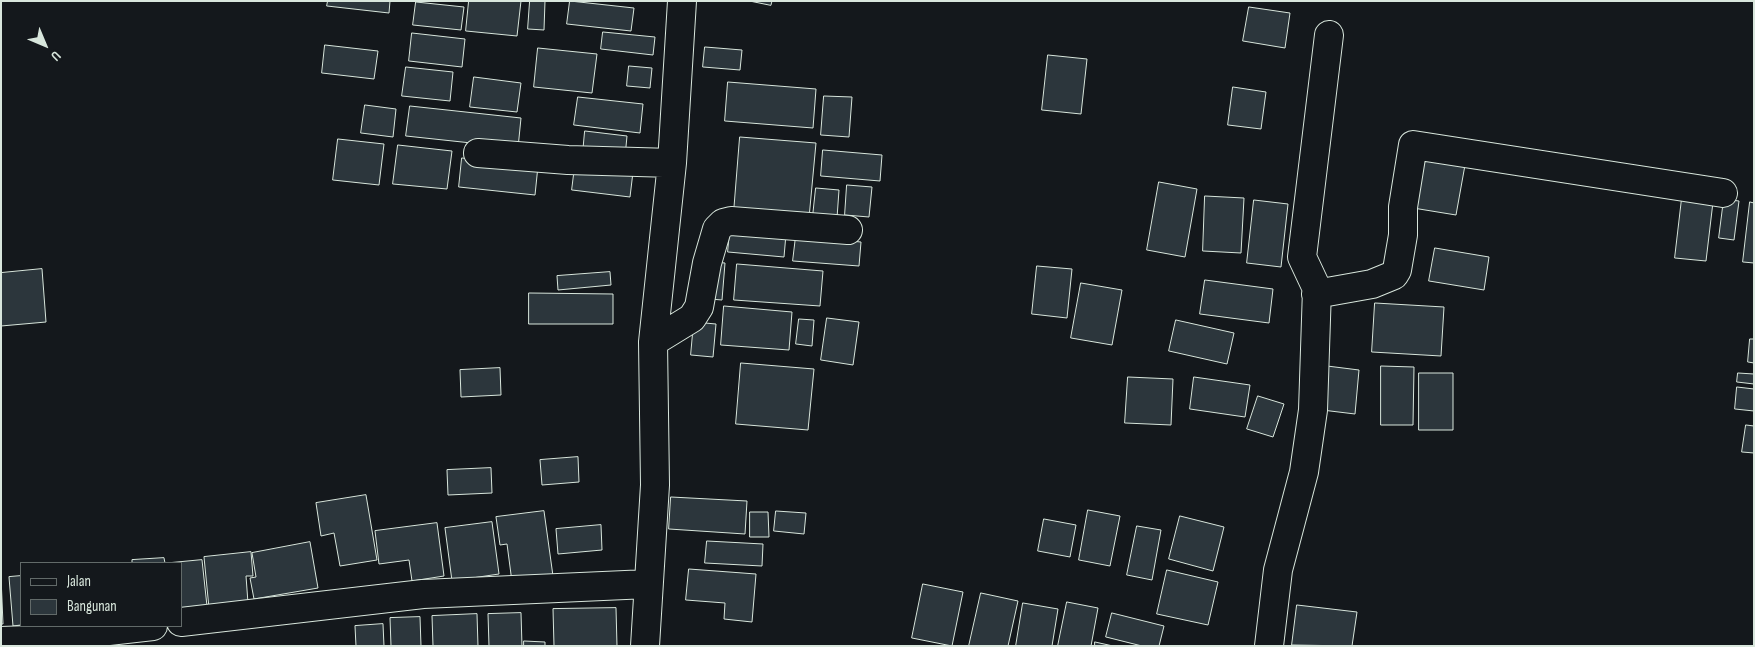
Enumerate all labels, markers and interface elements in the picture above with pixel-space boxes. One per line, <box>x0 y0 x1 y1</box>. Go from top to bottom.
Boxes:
north arrow <box>20 20 70 70</box>
text: U <box>47 47 65 65</box>
legend <box>20 562 182 627</box>
text: Jalan <box>67 572 91 591</box>
text: Bangunan <box>67 597 117 616</box>

